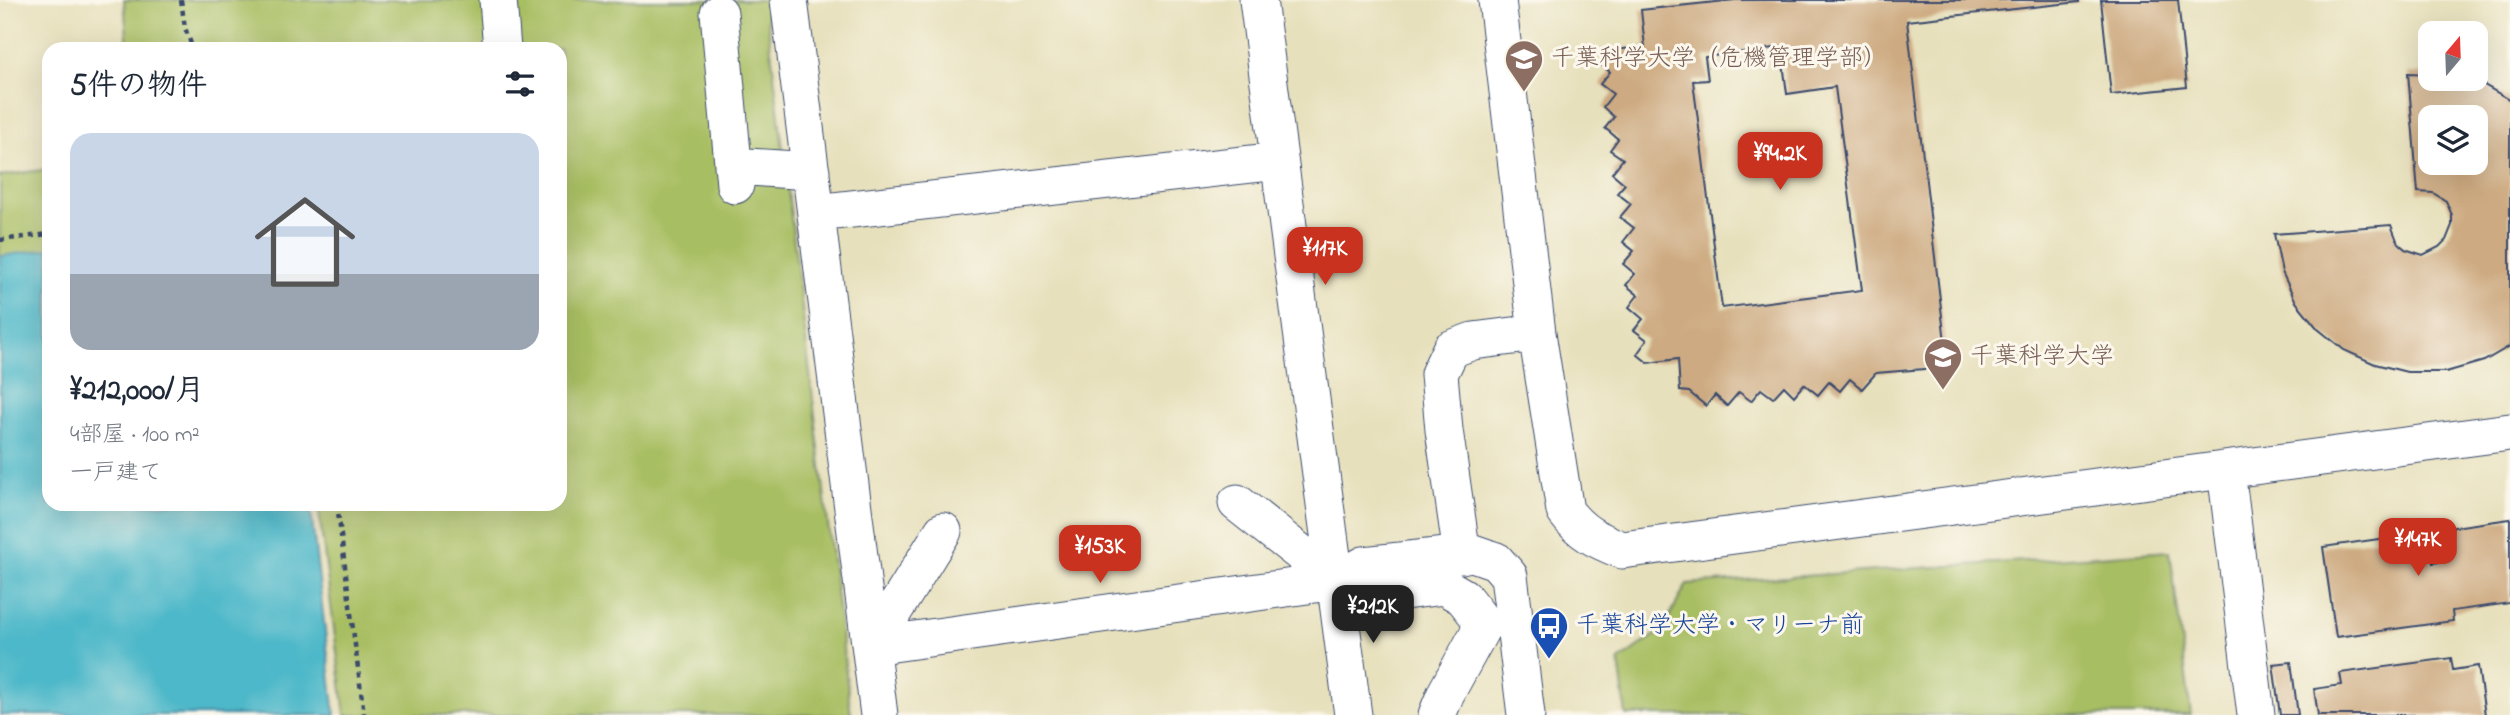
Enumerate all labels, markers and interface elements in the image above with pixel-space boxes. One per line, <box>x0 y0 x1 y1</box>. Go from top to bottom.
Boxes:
north arrow <box>2418 21 2488 91</box>
map controls <box>2418 21 2488 175</box>
school or university icon: 千葉科学大学（危機管理学部） <box>1503 38 1545 93</box>
place label: 千葉科学大学（危機管理学部） <box>1551 42 1887 77</box>
text: 5件の物件 <box>70 65 207 109</box>
icon: filters <box>501 65 539 103</box>
button: layers <box>2418 105 2488 175</box>
pin: ¥94.2K <box>1723 132 1837 192</box>
text: ¥94.2K <box>1754 138 1806 171</box>
icon: home <box>242 179 368 305</box>
pin: ¥117K <box>1276 228 1374 287</box>
text: ¥117K <box>1303 233 1347 266</box>
school or university icon: 千葉科学大学 <box>1922 336 1964 391</box>
place label: 千葉科学大学 <box>1970 340 2114 375</box>
text: ¥212,000/月 <box>70 370 204 414</box>
text: 4部屋 · 100 m² <box>70 419 200 452</box>
text: 一戸建て <box>70 457 162 490</box>
pin: ¥147K <box>2369 518 2467 578</box>
text: ¥147K <box>2395 524 2441 557</box>
pin: ¥153K <box>1051 526 1149 585</box>
text: ¥153K <box>1075 531 1125 564</box>
pin: ¥212K <box>1324 586 1422 645</box>
text: ¥212K <box>1348 591 1398 624</box>
bus stop icon: 千葉科学大学・マリーナ前 <box>1528 605 1570 660</box>
place label: 千葉科学大学・マリーナ前 <box>1576 609 1864 644</box>

